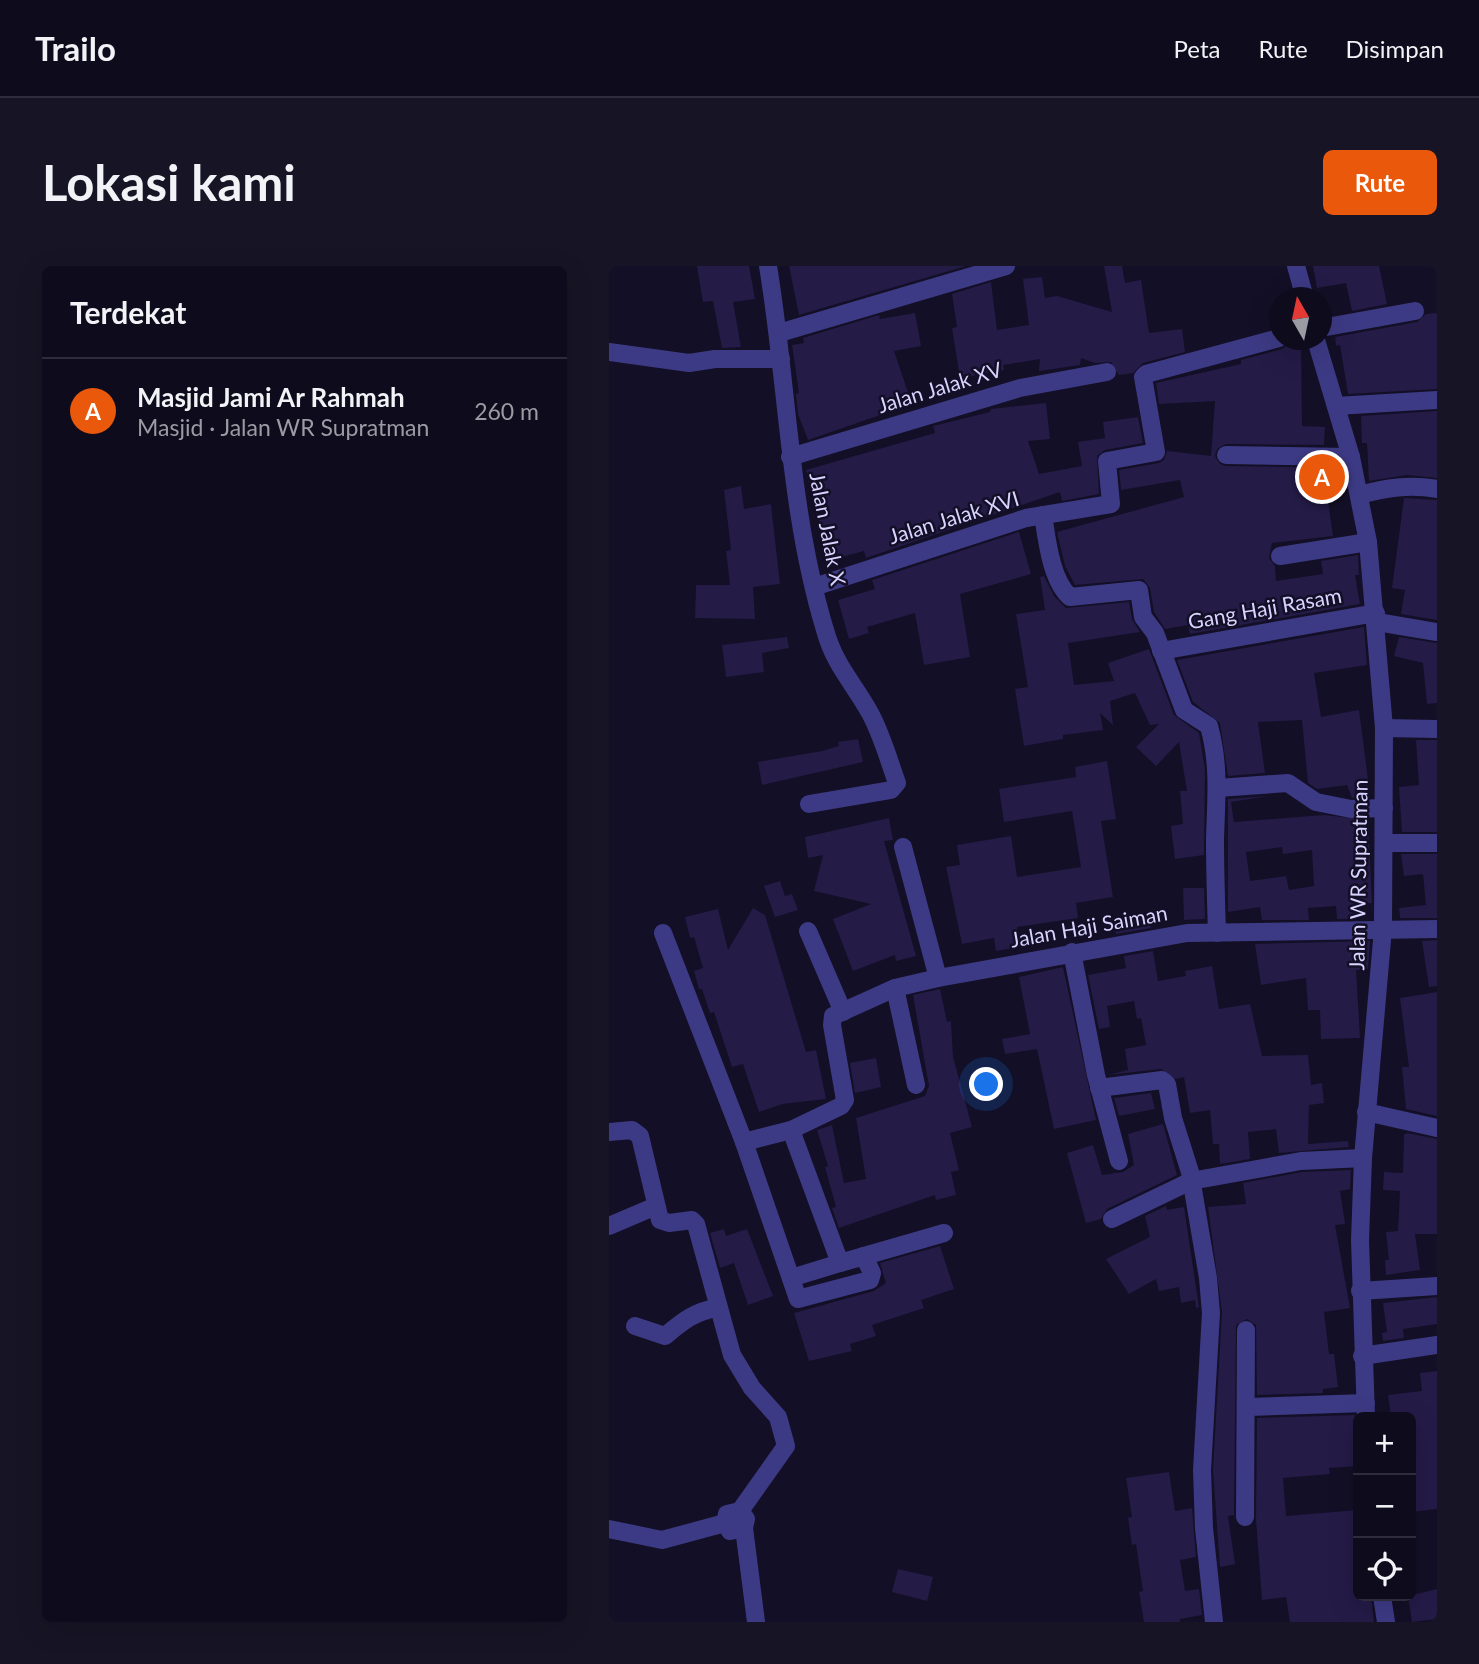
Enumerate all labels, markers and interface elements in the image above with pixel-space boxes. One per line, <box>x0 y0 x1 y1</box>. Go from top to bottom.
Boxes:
text: Trailo <box>35 28 116 68</box>
text: Peta <box>1174 34 1220 63</box>
text: Rute <box>1258 34 1308 63</box>
text: Disimpan <box>1346 34 1444 63</box>
button: Rute <box>1323 150 1437 215</box>
text: Lokasi kami <box>42 153 296 211</box>
north arrow <box>1269 287 1332 350</box>
text: Terdekat <box>70 294 186 330</box>
street label: Jalan Jalak XV <box>874 356 1006 417</box>
text: Masjid Jami Ar Rahmah <box>137 381 405 413</box>
text: A <box>85 397 101 425</box>
text: 260 m <box>474 397 539 425</box>
text: Masjid · Jalan WR Supratman <box>137 413 429 441</box>
pin: A <box>1299 451 1345 503</box>
street label: Jalan Jalak X <box>805 470 852 588</box>
street label: Jalan Jalak XVI <box>885 485 1022 548</box>
street label: Gang Haji Rasam <box>1186 582 1344 633</box>
street label: Jalan WR Supratman <box>1343 779 1372 971</box>
street label: Jalan Haji Saiman <box>1008 899 1169 952</box>
your location <box>969 1067 1003 1101</box>
map controls <box>1353 1412 1416 1601</box>
button: + <box>1353 1412 1416 1475</box>
button: − <box>1353 1475 1416 1538</box>
button: locate <box>1353 1538 1416 1601</box>

